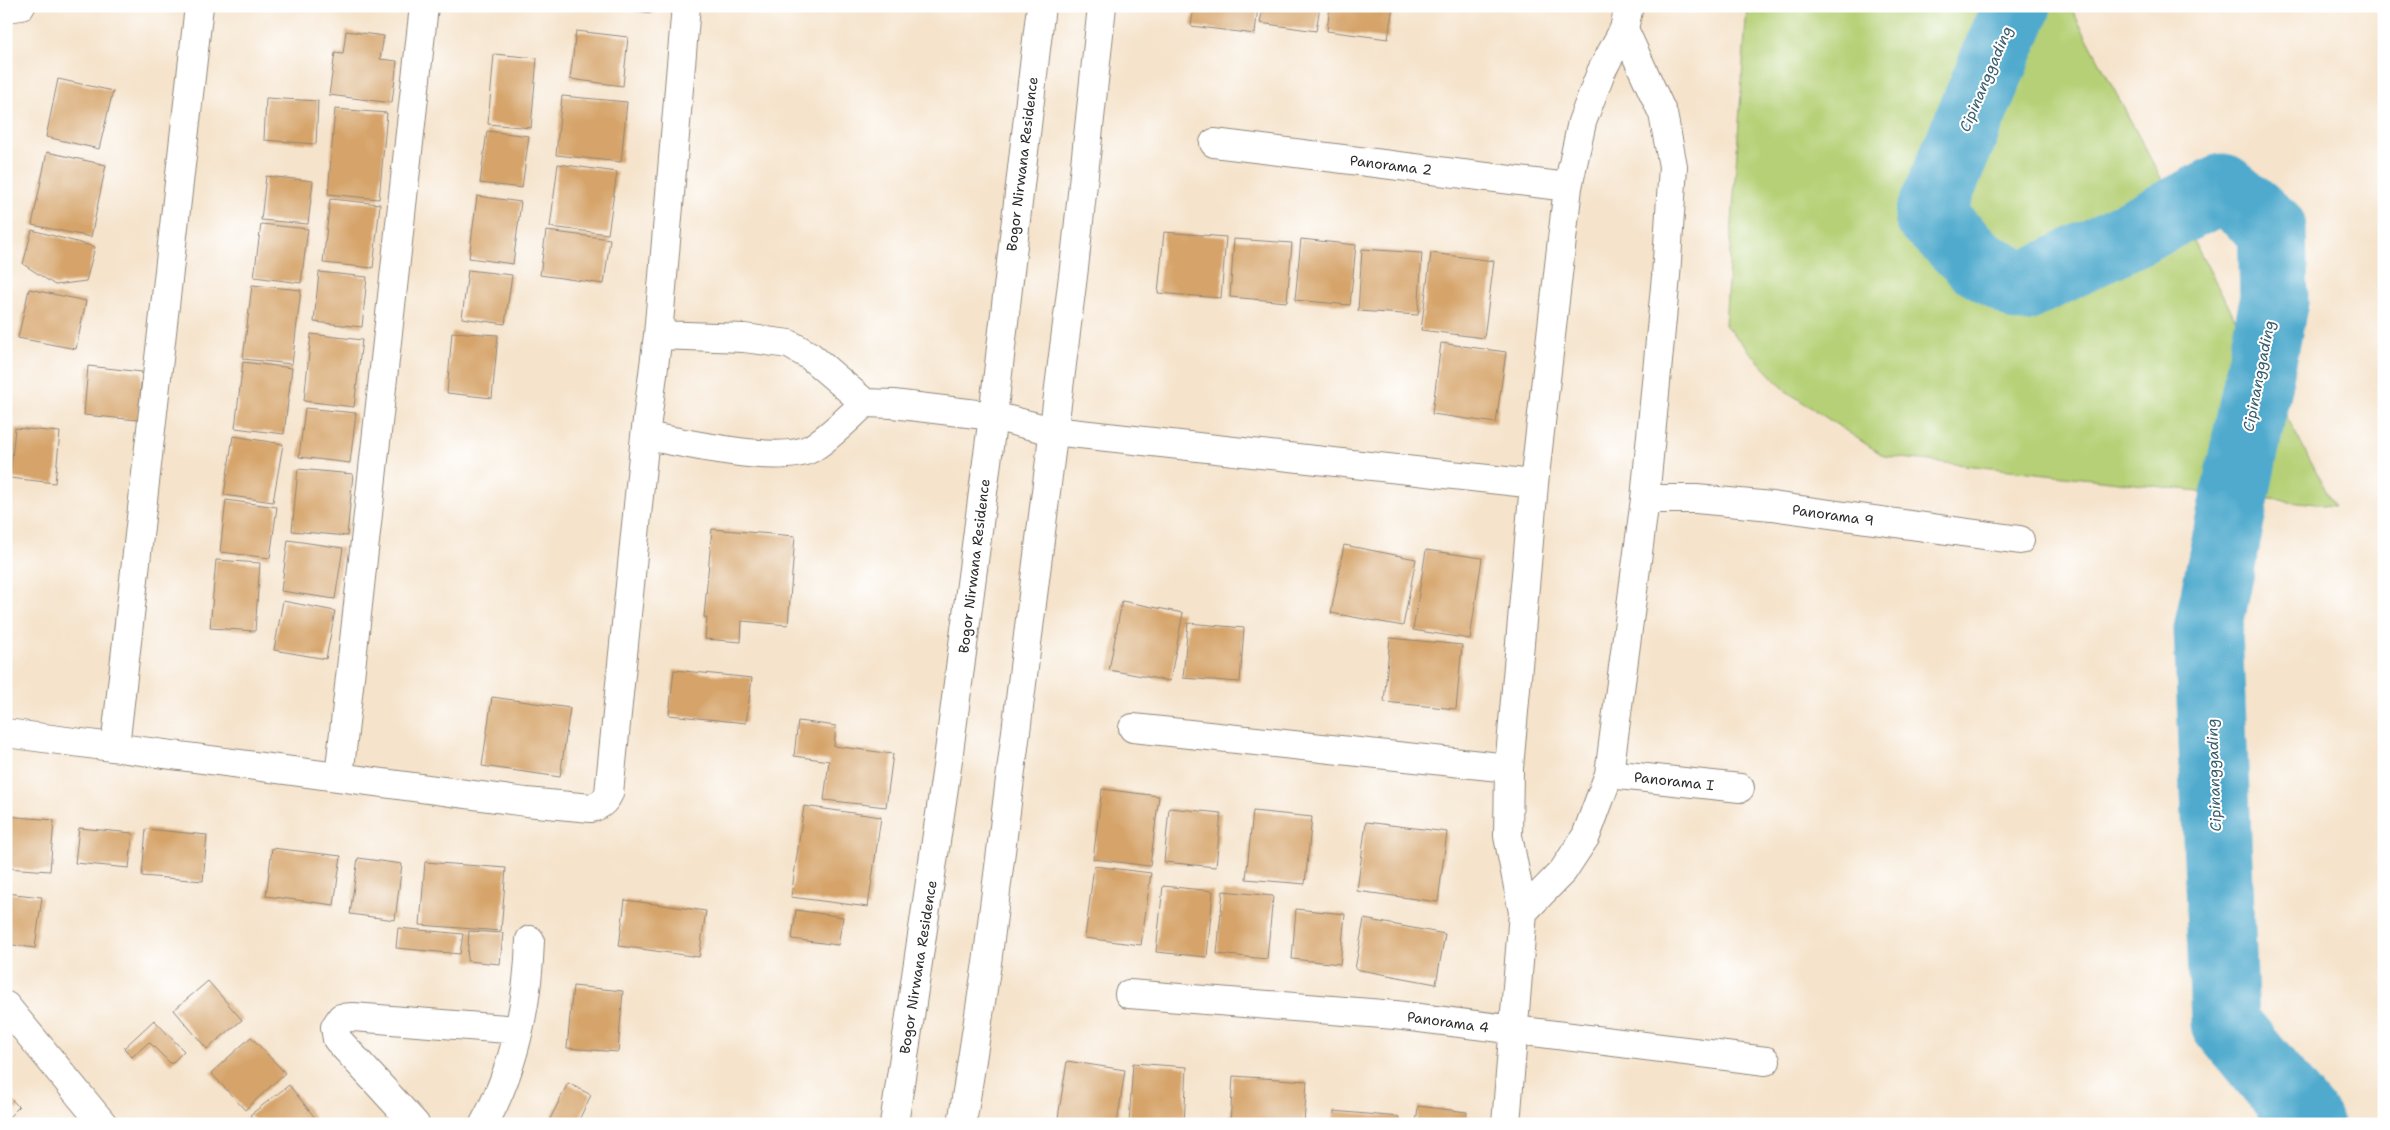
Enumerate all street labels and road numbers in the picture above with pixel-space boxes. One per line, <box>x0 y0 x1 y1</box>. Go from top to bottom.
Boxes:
street label: Bogor Nirwana Residence <box>1002 76 1042 252</box>
street label: Panorama 2 <box>1349 151 1433 179</box>
street label: Bogor Nirwana Residence <box>954 478 994 654</box>
street label: Panorama 9 <box>1791 500 1875 530</box>
street label: Panorama I <box>1633 768 1715 794</box>
street label: Bogor Nirwana Residence <box>895 879 941 1055</box>
street label: Panorama 4 <box>1406 1007 1490 1037</box>

